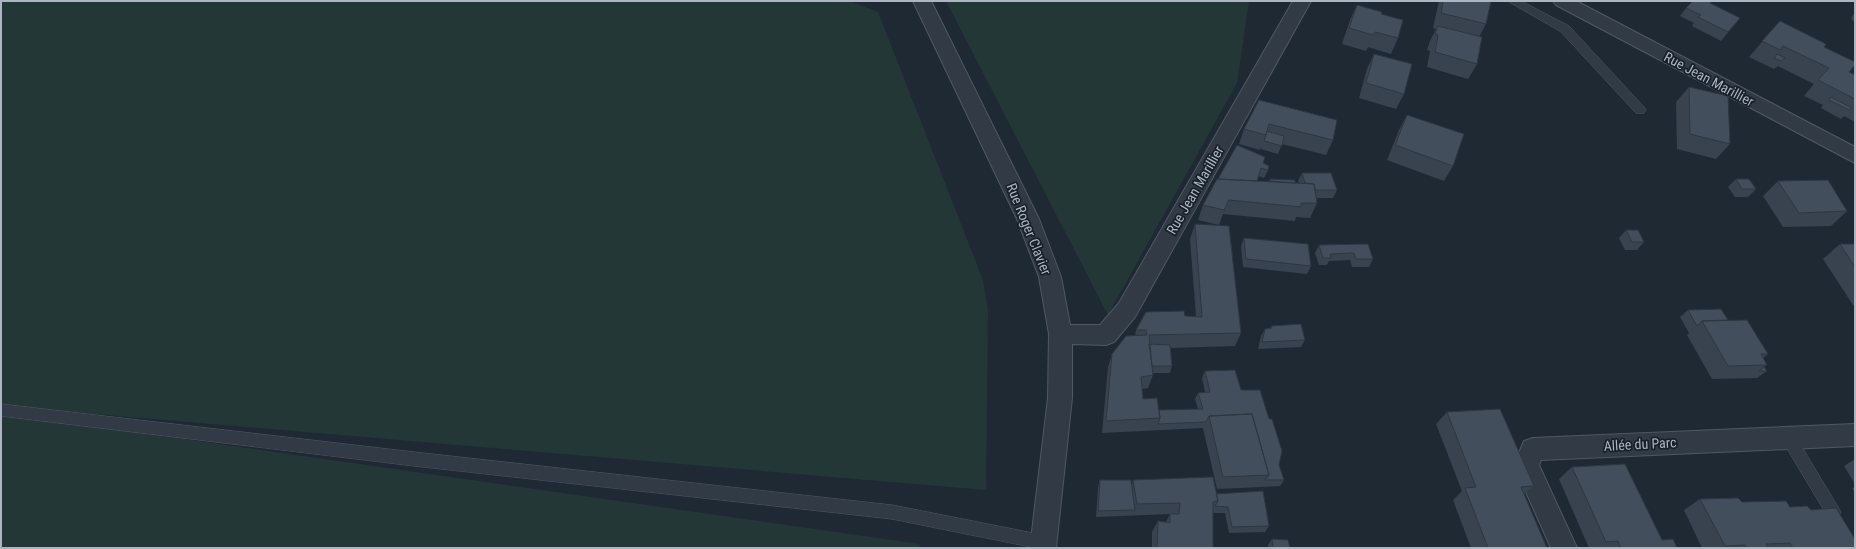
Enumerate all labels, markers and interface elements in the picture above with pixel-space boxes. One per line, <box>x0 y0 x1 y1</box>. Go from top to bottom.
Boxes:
street label: Rue Jean Marillier <box>1661 49 1757 109</box>
street label: Rue Jean Marillier <box>1163 143 1227 237</box>
street label: Rue Roger Clavier <box>1003 181 1055 277</box>
street label: Allée du Parc <box>1603 434 1677 454</box>

